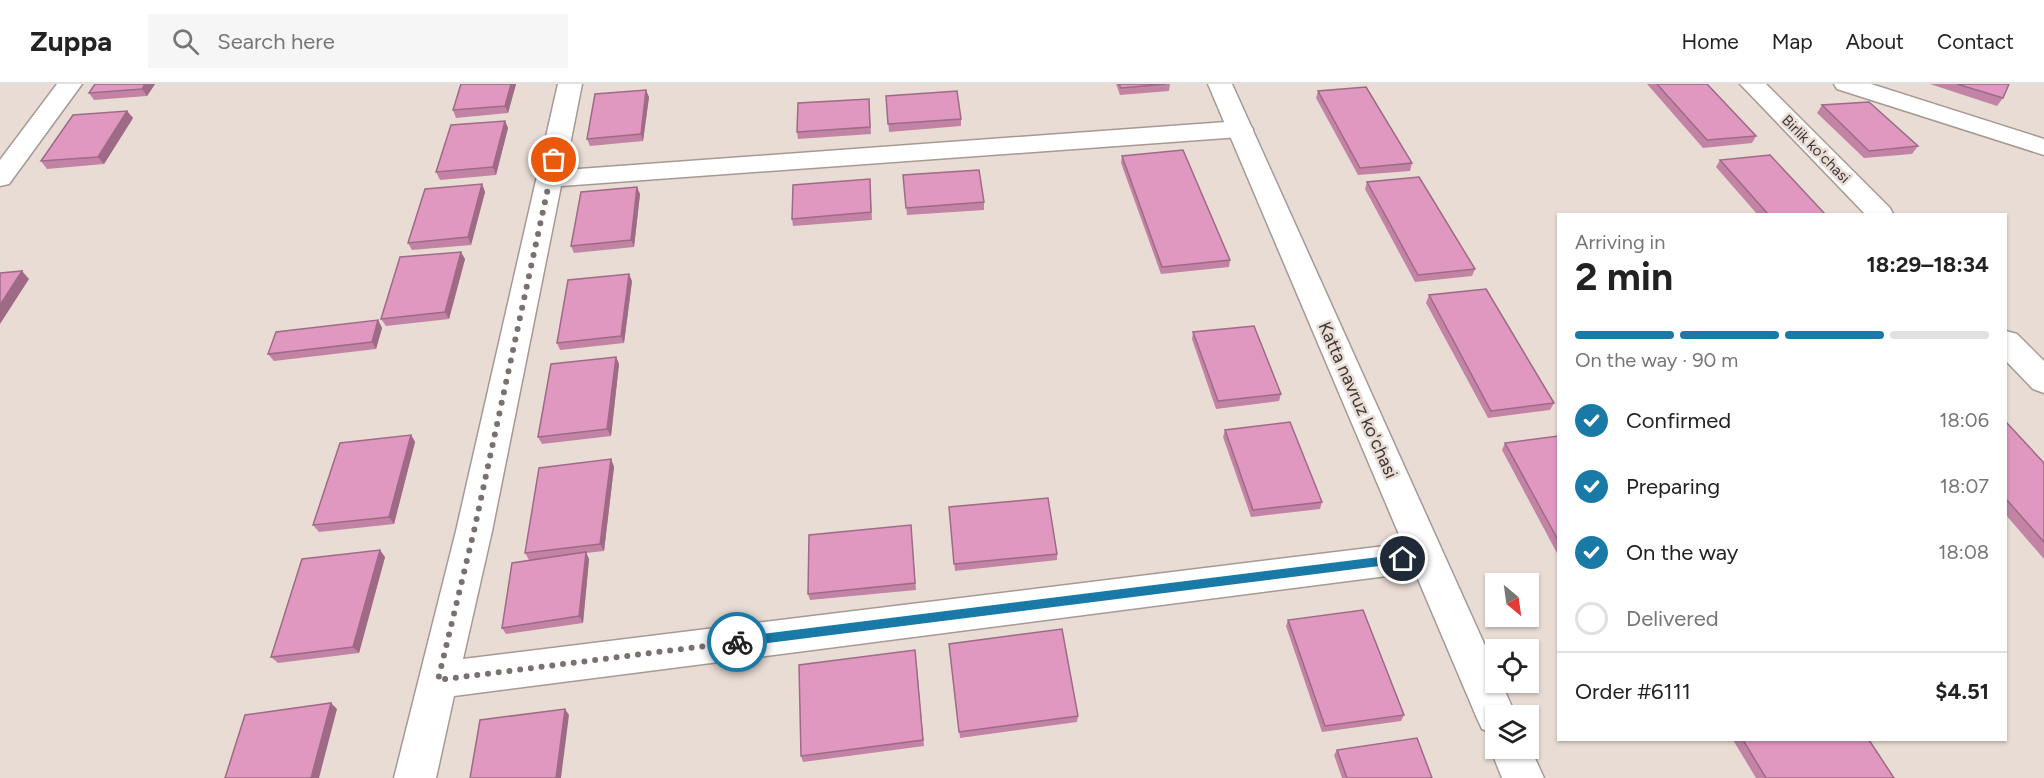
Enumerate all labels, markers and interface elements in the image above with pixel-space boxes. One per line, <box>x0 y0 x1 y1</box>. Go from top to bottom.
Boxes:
search box <box>148 14 568 68</box>
text: Zuppa <box>30 24 112 58</box>
icon: search <box>169 25 202 58</box>
text: Search here <box>217 28 335 55</box>
text: Home <box>1682 29 1739 54</box>
text: Map <box>1772 29 1813 54</box>
text: About <box>1846 29 1904 54</box>
text: Contact <box>1937 29 2014 54</box>
street label: Birlik ko'chasi <box>1778 111 1854 187</box>
pin <box>528 134 579 185</box>
icon: bag <box>537 143 570 176</box>
text: Arriving in <box>1575 230 1665 254</box>
text: 18:29–18:34 <box>1867 251 1989 278</box>
text: 2 min <box>1575 253 1673 300</box>
street label: Katta navruz ko'chasi <box>1314 318 1402 482</box>
text: On the way · 90 m <box>1575 348 1738 372</box>
icon: check <box>1575 404 1608 437</box>
text: Confirmed <box>1626 407 1731 434</box>
text: 18:06 <box>1939 408 1989 432</box>
icon: check <box>1575 470 1608 503</box>
text: Preparing <box>1626 473 1720 500</box>
text: 18:07 <box>1940 474 1989 498</box>
pin <box>1377 533 1428 584</box>
icon: check <box>1575 536 1608 569</box>
text: On the way <box>1626 539 1738 566</box>
text: 18:08 <box>1938 540 1989 564</box>
icon: home <box>1386 542 1419 575</box>
north arrow <box>1485 573 1539 627</box>
map controls <box>1485 573 1539 759</box>
text: Delivered <box>1626 605 1719 632</box>
courier <box>707 612 767 672</box>
icon: bike <box>721 626 754 659</box>
button: locate <box>1485 639 1539 693</box>
text: Order #6111 <box>1575 678 1691 705</box>
text: $4.51 <box>1935 678 1989 705</box>
button: layers <box>1485 705 1539 759</box>

